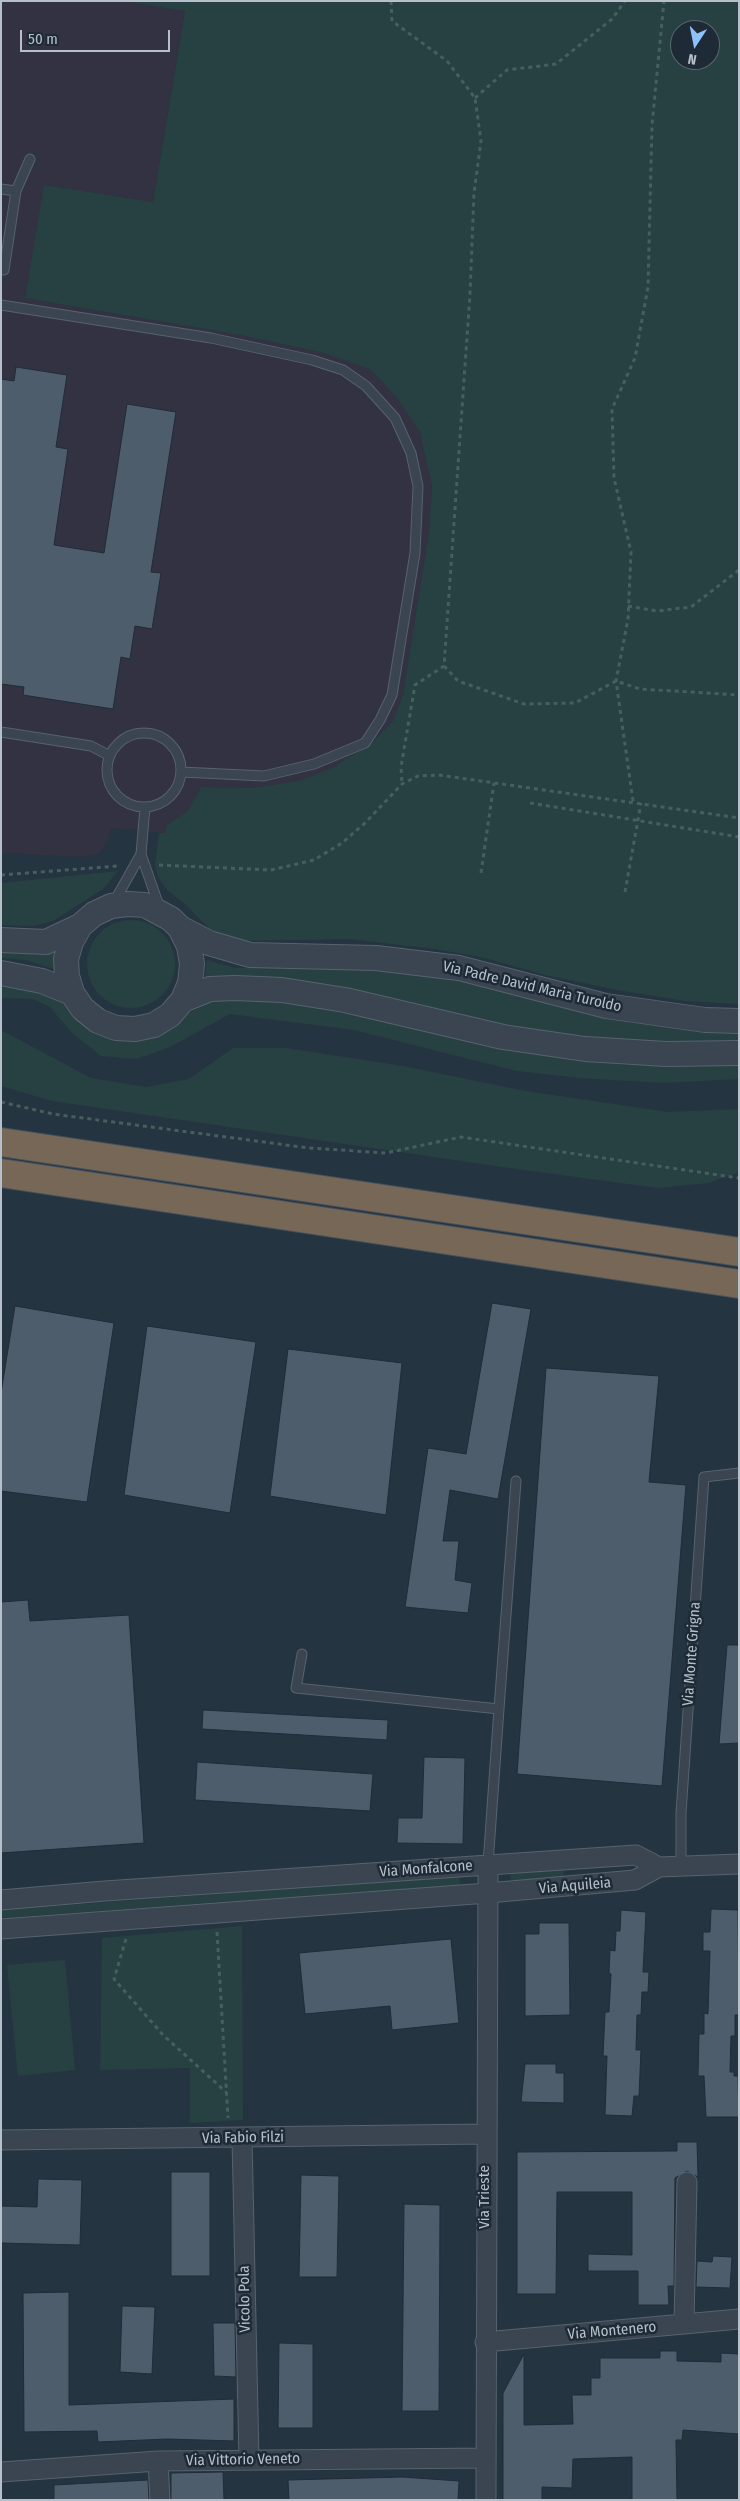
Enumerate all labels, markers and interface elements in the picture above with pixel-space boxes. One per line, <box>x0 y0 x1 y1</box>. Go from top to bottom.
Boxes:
scale bar <box>22 20 172 52</box>
north arrow <box>670 20 720 70</box>
text: 50 m <box>28 30 58 48</box>
text: N <box>687 50 698 68</box>
street label: Via Padre David Maria Turoldo <box>441 958 623 1016</box>
street label: Via Monte Grigna <box>679 1601 705 1707</box>
street label: Via Monfalcone <box>379 1857 473 1881</box>
street label: Via Aquileia <box>538 1874 612 1898</box>
street label: Via Fabio Filzi <box>202 2128 284 2148</box>
street label: Via Trieste <box>476 2165 494 2229</box>
street label: Vicolo Pola <box>235 2265 255 2333</box>
street label: Via Montenero <box>567 2318 657 2344</box>
street label: Via Vittorio Veneto <box>186 2450 300 2470</box>

